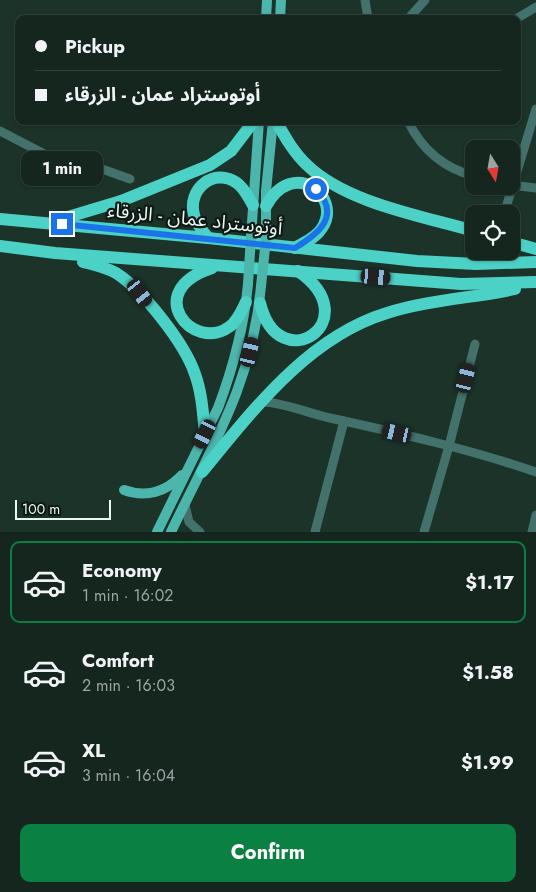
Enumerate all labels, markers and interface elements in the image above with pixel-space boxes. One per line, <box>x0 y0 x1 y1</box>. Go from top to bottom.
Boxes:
text: Pickup <box>65 33 125 60</box>
text: أوتوستراد عمان - الزرقاء <box>65 81 260 108</box>
north arrow <box>465 140 520 195</box>
map controls <box>465 140 520 260</box>
callout: 1 min <box>21 152 103 186</box>
text: 1 min <box>42 157 82 180</box>
route start <box>305 178 327 200</box>
street label: أوتوستراد عمان - الزرقاء <box>106 196 284 242</box>
button: locate <box>465 205 520 260</box>
route end <box>51 213 73 235</box>
car <box>360 268 391 286</box>
car <box>124 277 155 309</box>
car <box>239 336 260 368</box>
car <box>455 362 476 394</box>
car <box>191 417 218 451</box>
car <box>380 422 413 444</box>
scale bar <box>15 497 111 520</box>
text: 100 m <box>22 499 60 519</box>
text: Economy <box>82 557 162 584</box>
icon: car <box>22 560 67 605</box>
text: $1.17 <box>465 569 514 596</box>
text: 1 min · 16:02 <box>82 584 173 607</box>
text: Comfort <box>82 647 154 674</box>
icon: car <box>22 650 67 695</box>
text: $1.58 <box>462 659 514 686</box>
text: 2 min · 16:03 <box>82 674 175 697</box>
text: XL <box>82 737 105 764</box>
icon: car <box>22 740 67 785</box>
text: $1.99 <box>461 749 514 776</box>
text: 3 min · 16:04 <box>82 764 175 787</box>
button: Confirm <box>20 824 516 882</box>

